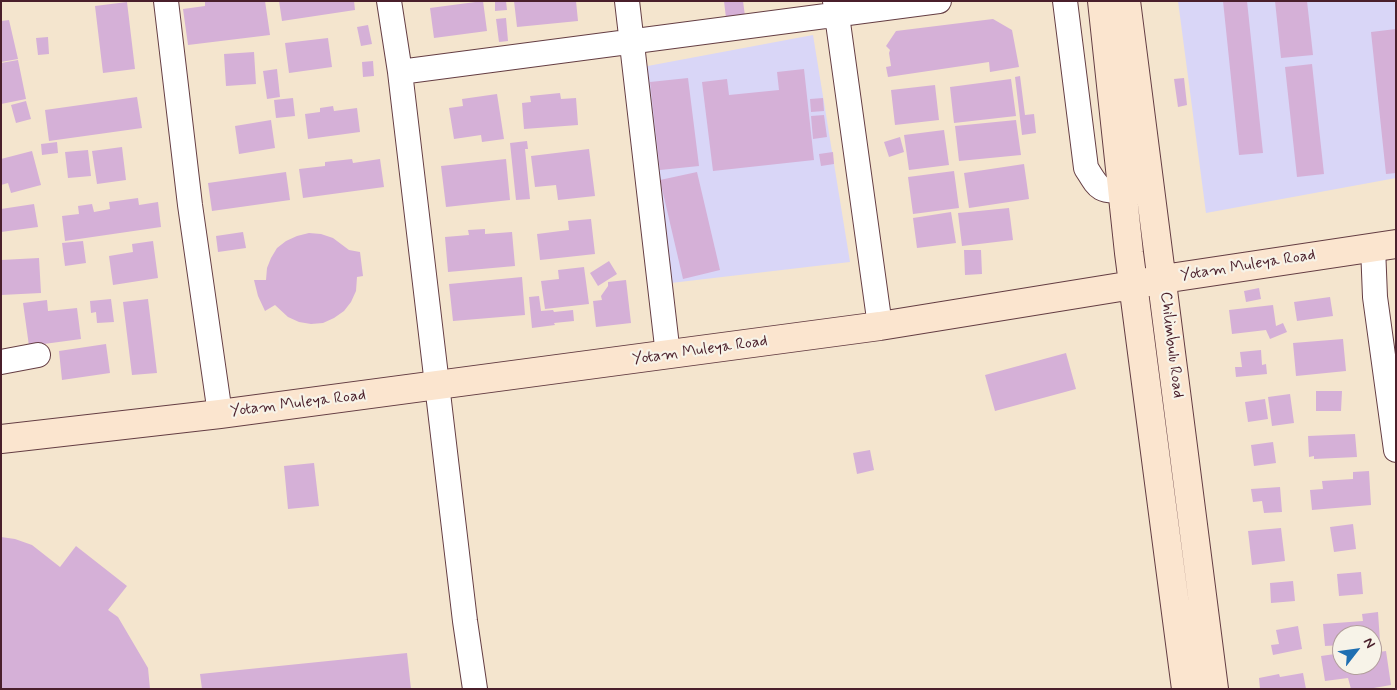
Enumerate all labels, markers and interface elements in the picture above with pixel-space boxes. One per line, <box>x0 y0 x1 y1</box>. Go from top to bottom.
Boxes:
street label: Yotam Muleya Road <box>1179 246 1317 286</box>
street label: Chilimbulu Road <box>1155 291 1187 399</box>
street label: Yotam Muleya Road <box>631 332 769 370</box>
street label: Yotam Muleya Road <box>229 386 367 422</box>
north arrow <box>1332 625 1382 675</box>
text: N <box>1359 634 1379 652</box>

